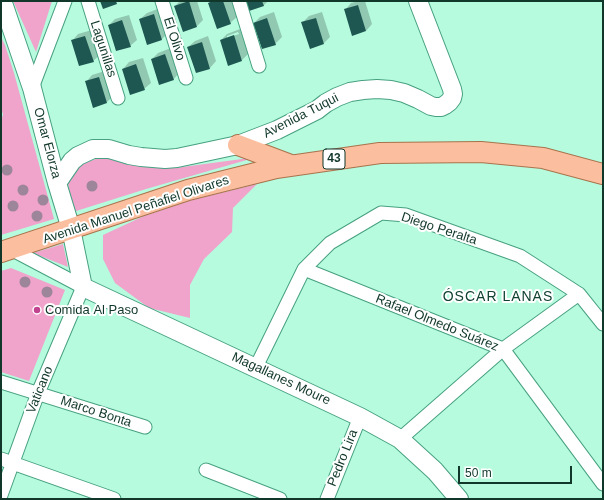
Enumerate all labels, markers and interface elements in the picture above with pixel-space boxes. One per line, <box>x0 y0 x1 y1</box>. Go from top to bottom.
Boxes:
street label: El Olivo <box>160 15 188 63</box>
street label: Lagunillas <box>87 19 119 79</box>
street label: Avenida Tuqui <box>261 90 341 142</box>
street label: Omar Elorza <box>30 106 64 180</box>
road number: 43 <box>323 149 345 169</box>
street label: Avenida Manuel Peñafiel Olivares <box>41 172 231 248</box>
street label: Diego Peralta <box>399 209 479 249</box>
district label: ÓSCAR LANAS <box>443 289 553 305</box>
street label: Rafael Olmedo Suárez <box>373 291 501 355</box>
place label: Comida Al Paso <box>45 302 138 318</box>
marker: Comida Al Paso <box>32 305 42 315</box>
street label: Magallanes Moure <box>229 349 333 409</box>
street label: Vaticano <box>23 364 57 416</box>
street label: Marco Bonta <box>59 393 133 431</box>
street label: Pedro Lira <box>325 427 361 489</box>
scale bar <box>460 458 574 484</box>
text: 50 m <box>465 466 492 480</box>

